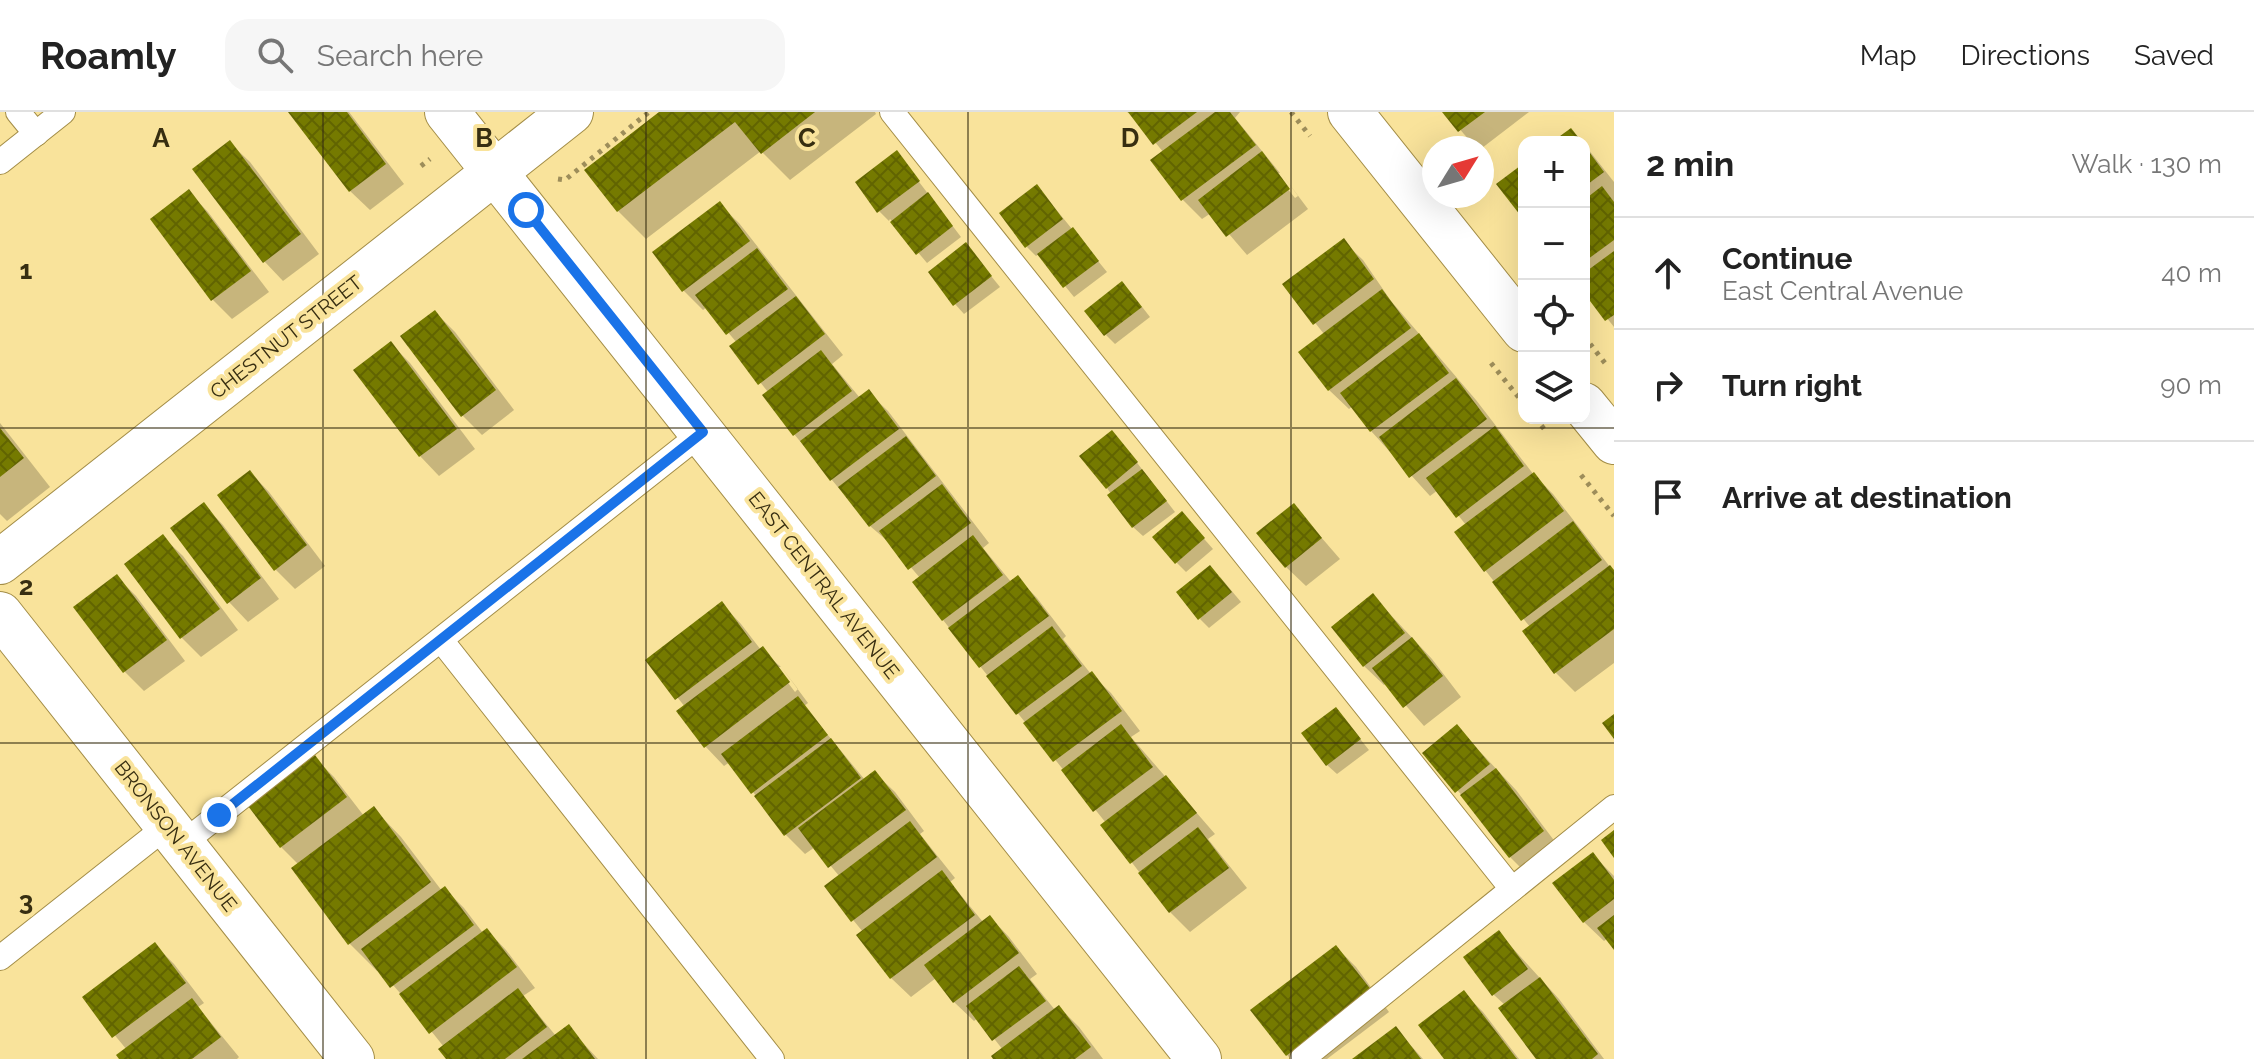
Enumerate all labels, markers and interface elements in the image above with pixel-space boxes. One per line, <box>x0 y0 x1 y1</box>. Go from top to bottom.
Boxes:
search box <box>225 19 785 91</box>
text: Roamly <box>40 33 177 78</box>
icon: search <box>253 33 297 77</box>
text: Search here <box>317 38 483 73</box>
text: Map <box>1860 39 1917 72</box>
text: Directions <box>1961 39 2090 72</box>
text: Saved <box>2134 39 2214 72</box>
text: A <box>152 123 170 153</box>
text: B <box>475 123 493 153</box>
text: C <box>798 123 816 153</box>
text: D <box>1121 123 1139 153</box>
north arrow <box>1422 136 1494 208</box>
map controls <box>1518 136 1590 424</box>
button: + <box>1518 136 1590 208</box>
text: 2 min <box>1646 144 1734 184</box>
text: Walk · 130 m <box>2072 149 2222 179</box>
route start <box>508 192 544 228</box>
button: − <box>1518 208 1590 280</box>
text: Continue <box>1722 241 1853 276</box>
icon: ahead <box>1646 251 1690 295</box>
text: 1 <box>20 255 33 285</box>
text: 40 m <box>2161 258 2222 288</box>
street label: CHESTNUT STREET <box>205 270 367 404</box>
text: East Central Avenue <box>1722 276 1963 306</box>
button: locate <box>1518 280 1590 352</box>
button: layers <box>1518 352 1590 424</box>
icon: right <box>1646 363 1690 407</box>
text: Turn right <box>1722 368 1862 403</box>
text: 90 m <box>2160 370 2222 400</box>
icon: arrive <box>1646 475 1690 519</box>
text: Arrive at destination <box>1722 480 2012 515</box>
street label: EAST CENTRAL AVENUE <box>744 487 904 683</box>
text: 2 <box>19 571 33 601</box>
street label: BRONSON AVENUE <box>110 756 242 916</box>
route end <box>201 797 237 833</box>
text: 3 <box>19 886 33 916</box>

